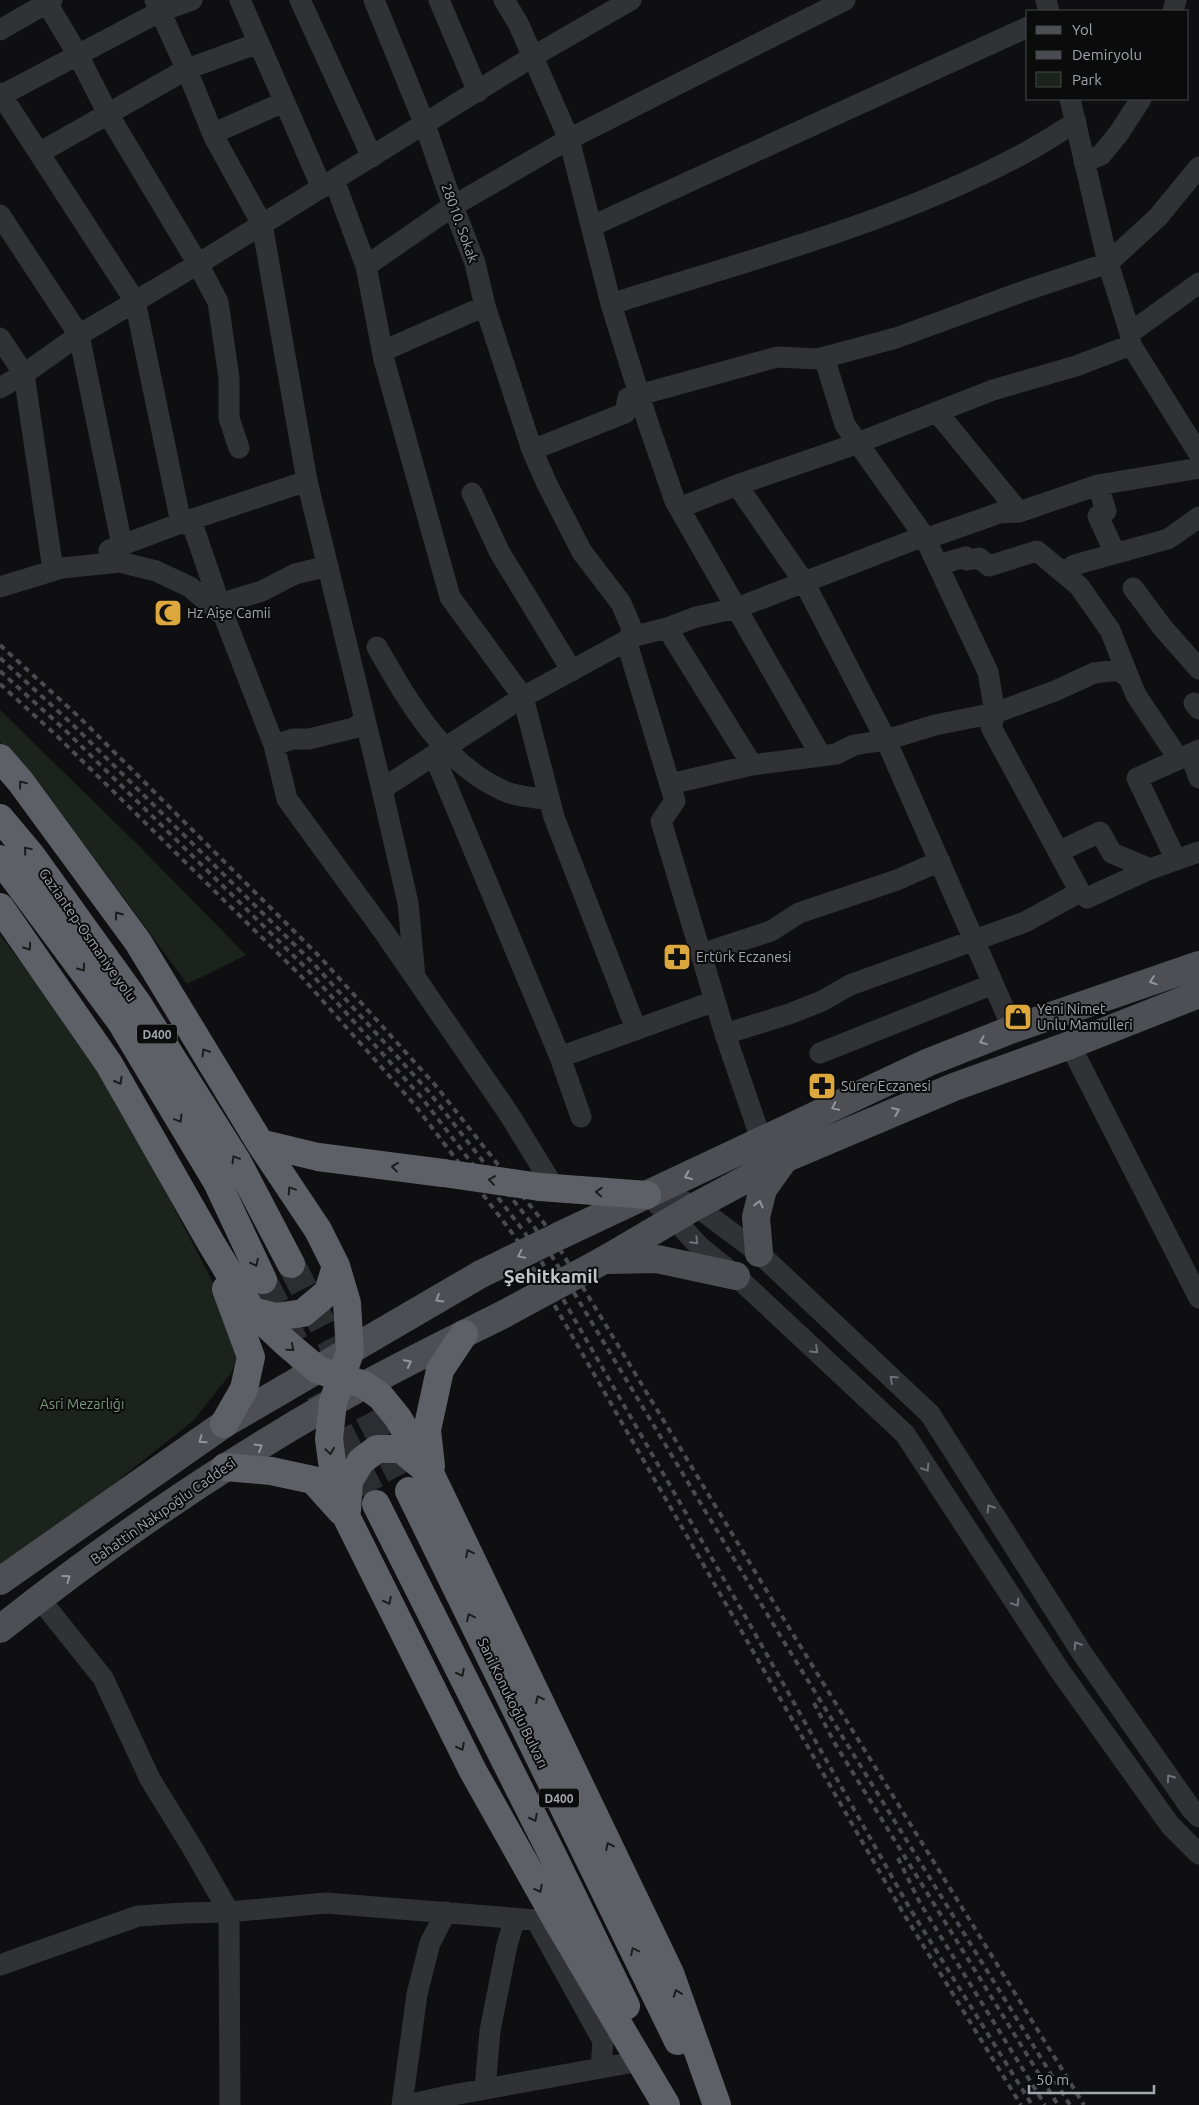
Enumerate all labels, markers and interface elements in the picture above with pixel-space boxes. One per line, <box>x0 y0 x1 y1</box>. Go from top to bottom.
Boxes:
legend <box>1026 10 1189 100</box>
text: Yol <box>1072 21 1093 38</box>
text: Demiryolu <box>1072 46 1142 63</box>
text: Park <box>1072 71 1102 88</box>
street label: 28010. Sokak <box>438 181 482 265</box>
mosque icon: Hz Aişe Camii <box>153 598 183 628</box>
place label: Hz Aişe Camii <box>187 605 271 621</box>
one-way arrow <box>19 780 28 790</box>
one-way arrow <box>24 847 33 856</box>
street label: Gaziantep-Osmaniye yolu <box>36 865 140 1005</box>
one-way arrow <box>115 911 124 921</box>
one-way arrow <box>22 941 31 950</box>
pharmacy icon: Ertürk Eczanesi <box>662 942 692 972</box>
place label: Ertürk Eczanesi <box>696 949 791 965</box>
one-way arrow <box>76 962 84 971</box>
one-way arrow <box>1149 975 1158 985</box>
place label: Yeni Nimet Unlu Mamulleri <box>1037 1001 1133 1033</box>
shop icon: Yeni Nimet Unlu Mamulleri <box>1003 1002 1033 1032</box>
road number: D400 <box>137 1024 177 1044</box>
one-way arrow <box>979 1034 988 1045</box>
one-way arrow <box>201 1049 211 1058</box>
pharmacy icon: Sürer Eczanesi <box>807 1071 837 1101</box>
one-way arrow <box>113 1076 123 1085</box>
place label: Sürer Eczanesi <box>841 1078 931 1094</box>
one-way arrow <box>831 1101 840 1111</box>
one-way arrow <box>891 1107 900 1118</box>
one-way arrow <box>173 1114 183 1123</box>
one-way arrow <box>232 1156 242 1165</box>
one-way arrow <box>390 1162 399 1172</box>
one-way arrow <box>684 1170 693 1181</box>
one-way arrow <box>487 1175 495 1186</box>
one-way arrow <box>288 1186 297 1196</box>
one-way arrow <box>594 1186 602 1197</box>
one-way arrow <box>753 1200 764 1209</box>
one-way arrow <box>689 1235 698 1244</box>
one-way arrow <box>517 1249 526 1259</box>
one-way arrow <box>249 1258 259 1267</box>
district label: Şehitkamil <box>504 1265 599 1287</box>
one-way arrow <box>436 1292 445 1302</box>
one-way arrow <box>286 1343 295 1352</box>
one-way arrow <box>810 1344 819 1353</box>
one-way arrow <box>403 1359 412 1369</box>
one-way arrow <box>889 1376 898 1385</box>
park label: Asri Mezarlığı <box>40 1396 124 1412</box>
one-way arrow <box>198 1434 207 1443</box>
one-way arrow <box>253 1444 262 1454</box>
one-way arrow <box>324 1447 335 1455</box>
street label: Bahattin Nakıpoğlu Caddesi <box>87 1455 239 1567</box>
one-way arrow <box>920 1462 930 1471</box>
one-way arrow <box>986 1504 996 1513</box>
one-way arrow <box>465 1549 475 1558</box>
one-way arrow <box>61 1576 70 1584</box>
one-way arrow <box>382 1596 392 1605</box>
one-way arrow <box>1009 1598 1019 1607</box>
one-way arrow <box>466 1613 477 1622</box>
street label: Sani Konukoğlu Bulvarı <box>475 1635 551 1771</box>
one-way arrow <box>1074 1641 1083 1651</box>
one-way arrow <box>455 1668 465 1677</box>
one-way arrow <box>535 1695 545 1704</box>
one-way arrow <box>455 1741 465 1750</box>
one-way arrow <box>1167 1775 1176 1784</box>
road number: D400 <box>539 1789 579 1808</box>
one-way arrow <box>528 1813 538 1822</box>
one-way arrow <box>605 1842 615 1851</box>
one-way arrow <box>533 1884 543 1893</box>
one-way arrow <box>630 1947 640 1956</box>
one-way arrow <box>673 1989 683 1998</box>
scale bar <box>1029 2062 1154 2094</box>
text: 50 m <box>1036 2071 1069 2088</box>

